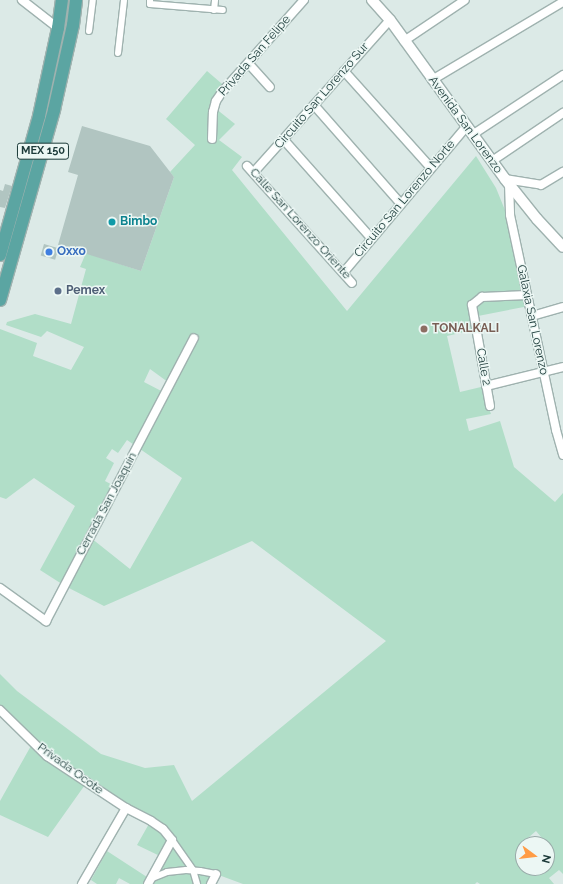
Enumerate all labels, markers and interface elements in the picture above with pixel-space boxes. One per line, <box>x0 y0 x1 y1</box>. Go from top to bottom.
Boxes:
street label: Privada San Felipe <box>216 13 294 99</box>
street label: Circuito San Lorenzo Sur <box>272 40 372 152</box>
street label: Avenida San Lorenzo <box>425 74 505 176</box>
street label: Circuito San Lorenzo Norte <box>352 137 458 261</box>
road number: MEX 150 <box>16 142 70 160</box>
street label: Calle San Lorenzo Oriente <box>246 166 354 282</box>
place label: Bimbo <box>120 215 157 229</box>
marker: Bimbo <box>107 217 117 227</box>
place label: Oxxo <box>57 245 86 259</box>
marker: Oxxo <box>44 247 54 257</box>
street label: Galaxia San Lorenzo <box>513 264 551 376</box>
place label: Pemex <box>66 284 105 298</box>
marker: Pemex <box>53 286 63 296</box>
place label: TONALKALI <box>432 322 499 336</box>
marker: TONALKALI <box>419 324 429 334</box>
street label: Calle 2 <box>473 347 493 387</box>
street label: Cerrada San Joaquín <box>74 450 140 558</box>
street label: Privada Ocote <box>34 740 106 798</box>
north arrow <box>515 836 555 876</box>
text: N <box>539 853 553 865</box>

